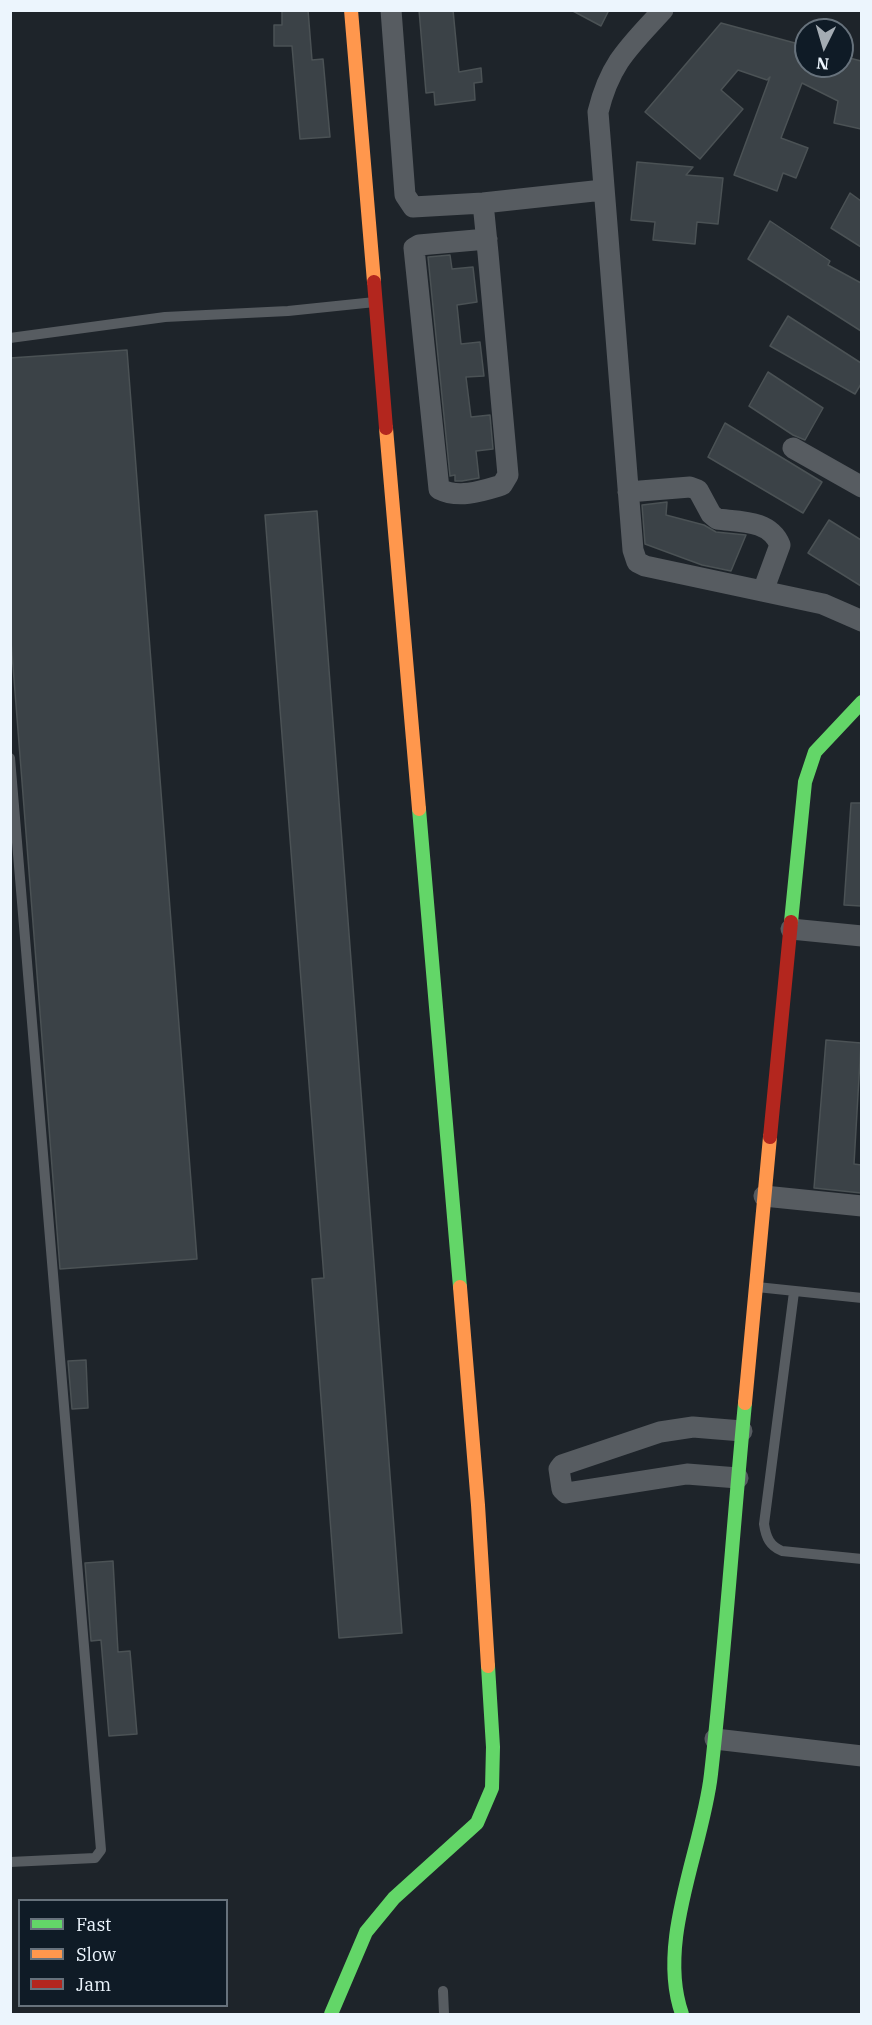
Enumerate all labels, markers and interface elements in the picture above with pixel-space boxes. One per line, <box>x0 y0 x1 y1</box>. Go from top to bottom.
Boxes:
north arrow <box>794 18 854 78</box>
text: N <box>815 53 830 74</box>
legend <box>18 1899 228 2007</box>
text: Fast <box>76 1913 111 1936</box>
text: Slow <box>76 1943 116 1966</box>
text: Jam <box>76 1973 111 1996</box>

